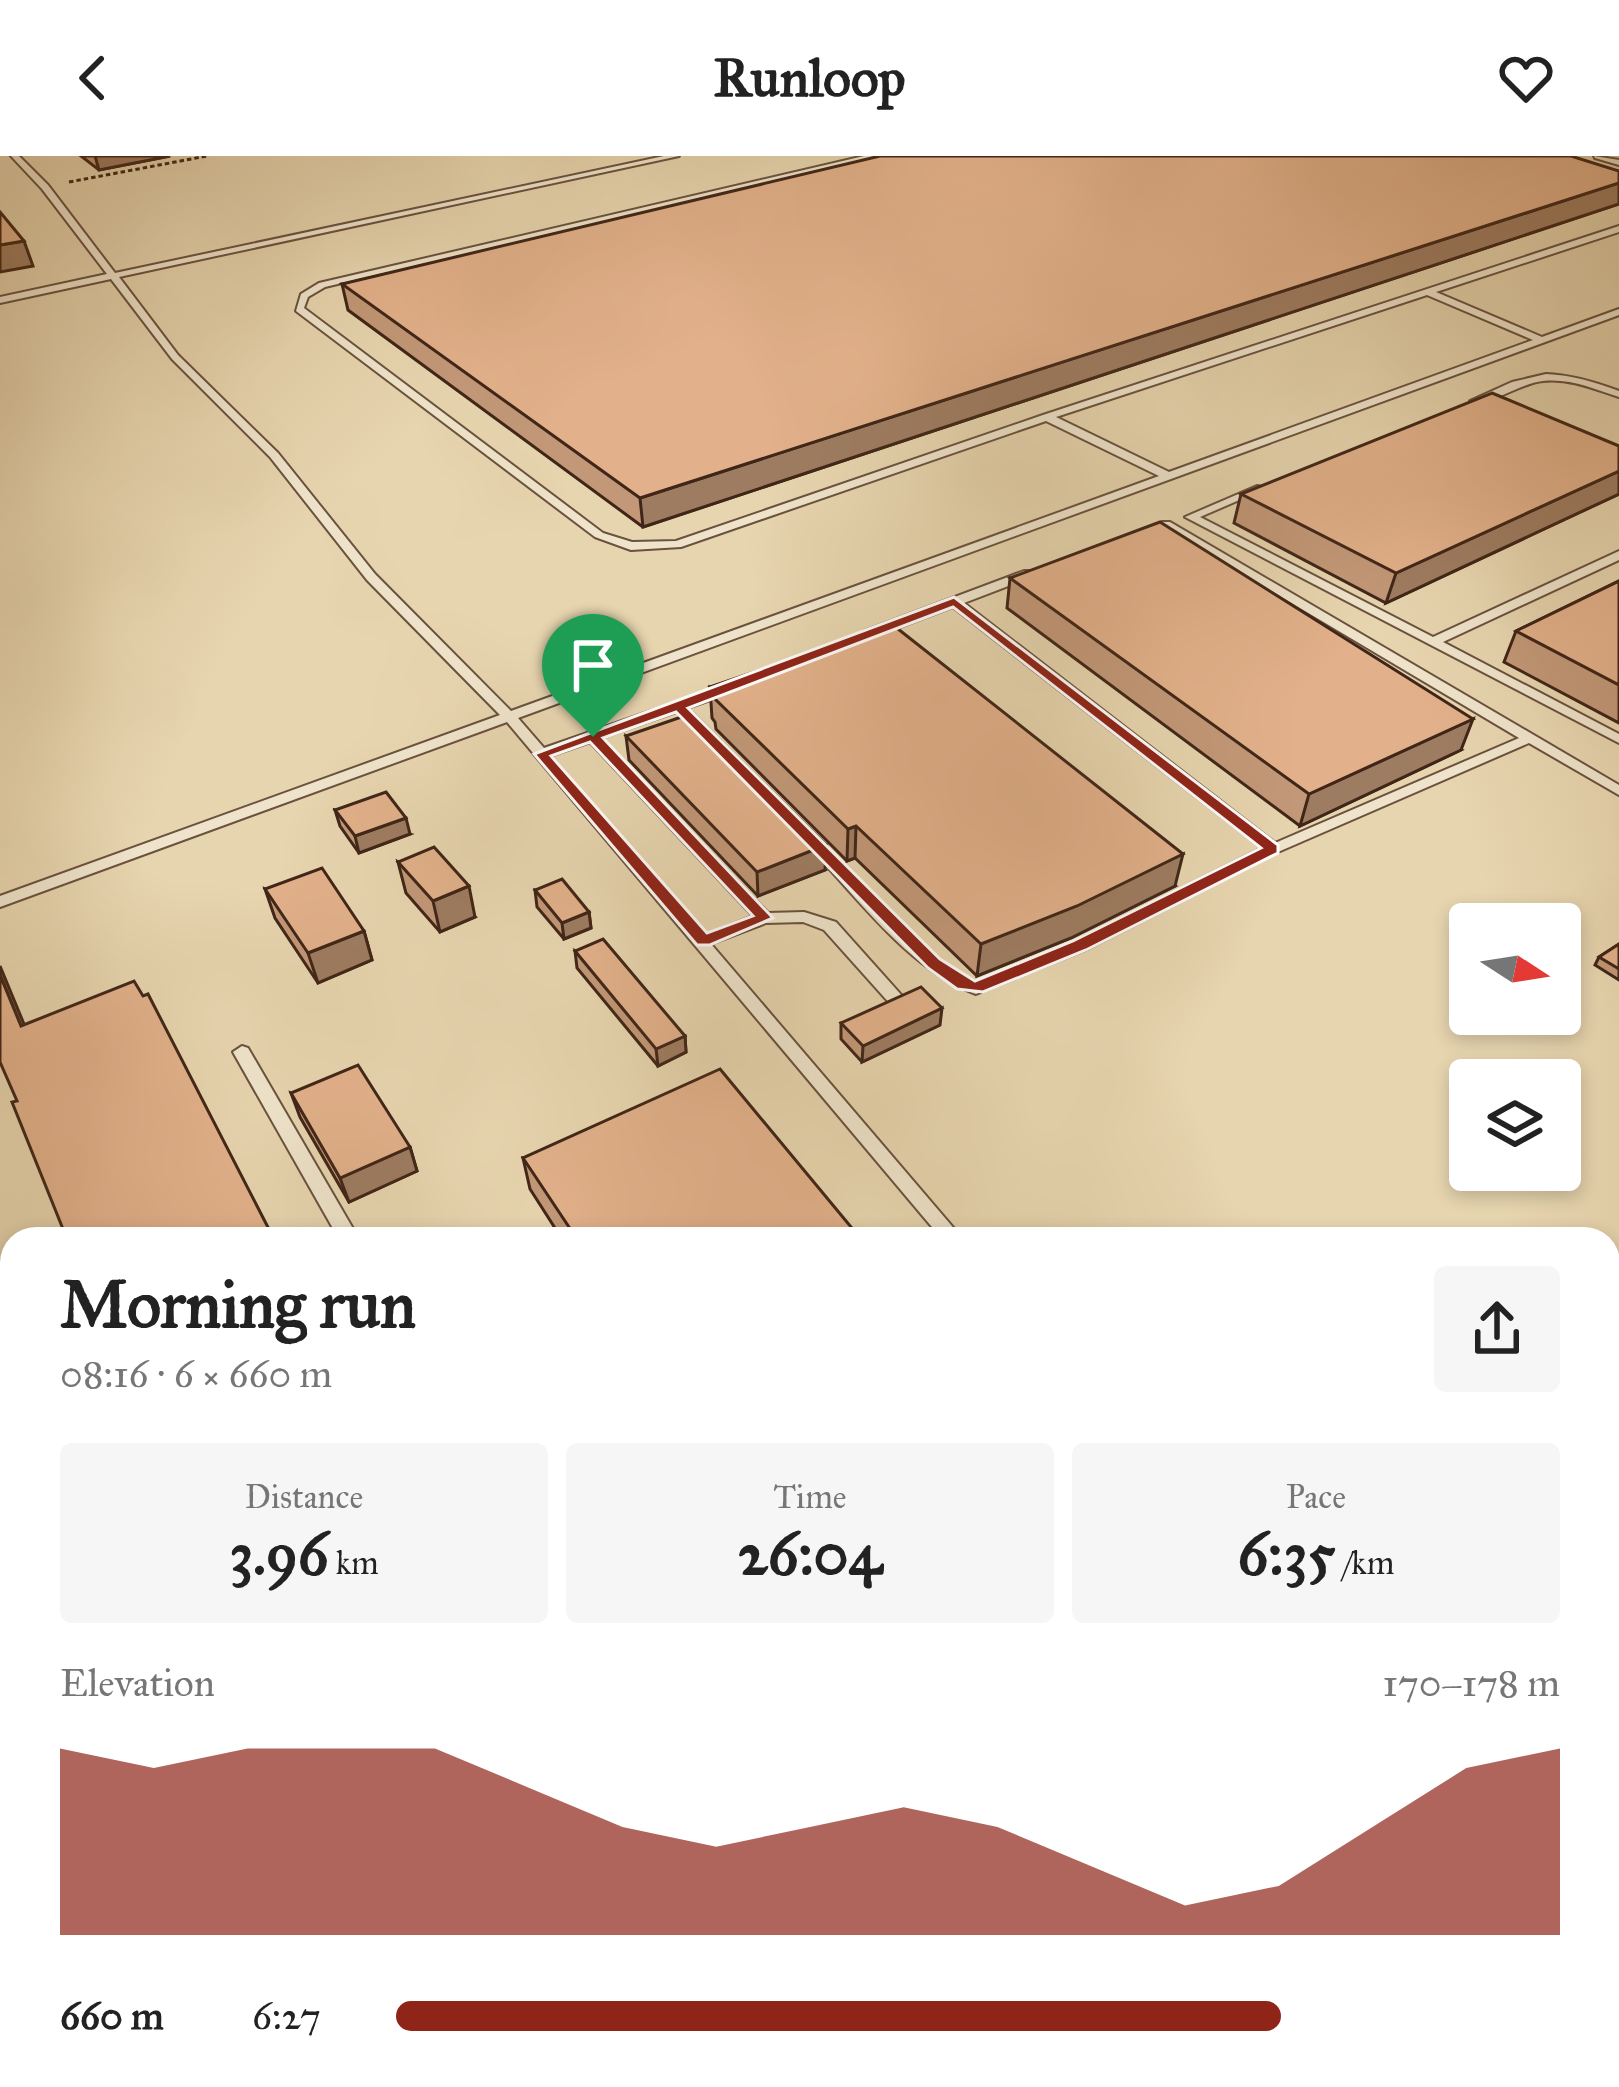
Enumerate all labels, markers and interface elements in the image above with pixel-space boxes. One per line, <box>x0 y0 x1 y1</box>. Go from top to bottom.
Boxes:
icon: back <box>60 45 126 111</box>
text: Runloop <box>713 45 906 111</box>
icon: heart <box>1493 45 1559 111</box>
pin <box>542 614 644 737</box>
icon: arrive <box>560 632 626 698</box>
north arrow <box>1449 903 1581 1035</box>
map controls <box>1449 903 1581 1191</box>
button: layers <box>1449 1059 1581 1191</box>
text: Morning run <box>60 1264 416 1345</box>
button: share <box>1434 1266 1560 1392</box>
text: 08:16 · 6 × 660 m <box>60 1350 332 1398</box>
text: Distance <box>245 1477 363 1517</box>
text: Time <box>773 1477 847 1517</box>
text: Pace <box>1286 1477 1346 1517</box>
text: 3.96 <box>229 1517 329 1590</box>
text: 26:04 <box>738 1517 882 1590</box>
text: 6:35 <box>1238 1517 1335 1590</box>
text: km <box>329 1543 379 1583</box>
text: /km <box>1335 1543 1394 1583</box>
text: Elevation <box>60 1659 215 1707</box>
text: 170–178 m <box>1383 1659 1560 1707</box>
text: 660 m <box>60 1992 164 2040</box>
text: 6:27 <box>252 1992 321 2040</box>

